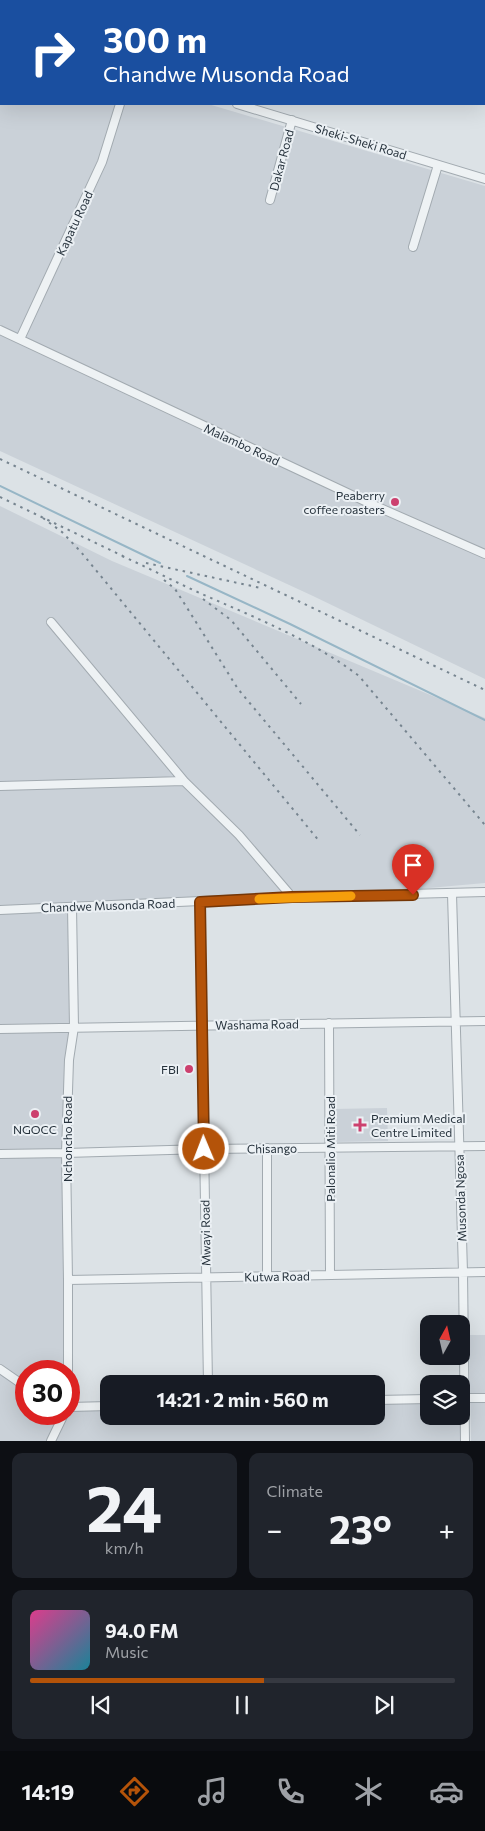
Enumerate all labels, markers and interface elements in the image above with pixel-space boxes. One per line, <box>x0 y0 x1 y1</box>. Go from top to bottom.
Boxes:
text: 300 m <box>103 17 207 60</box>
icon: right <box>20 20 85 85</box>
text: Chandwe Musonda Road <box>103 60 349 87</box>
street label: Sheki-Sheki Road <box>313 120 409 162</box>
street label: Dakar Road <box>266 128 296 192</box>
street label: Kapatu Road <box>53 188 95 258</box>
street label: Malambo Road <box>202 420 282 468</box>
place label: Peaberry coffee roasters <box>303 488 385 516</box>
marker: Peaberry coffee roasters <box>389 496 401 508</box>
pin <box>392 844 434 895</box>
icon: arrive <box>399 851 427 879</box>
street label: Chandwe Musonda Road <box>41 896 175 914</box>
street label: Washama Road <box>215 1016 299 1032</box>
place label: FBI <box>161 1062 179 1076</box>
marker: FBI <box>183 1063 195 1075</box>
street label: Nchoncho Road <box>60 1096 74 1182</box>
street label: Palonalio Miti Road <box>323 1096 337 1202</box>
marker: NGOCC <box>29 1108 41 1120</box>
place label: Premium Medical Centre Limited <box>371 1111 466 1139</box>
marker: Premium Medical Centre Limited <box>353 1118 367 1132</box>
place label: NGOCC <box>13 1122 57 1136</box>
position arrow <box>177 1122 229 1174</box>
street label: Chisango <box>247 1141 297 1155</box>
street label: Musonda Ngosa <box>451 1154 469 1242</box>
street label: Mwayi Road <box>197 1200 213 1266</box>
street label: Kutwa Road <box>244 1268 310 1284</box>
north arrow <box>420 1315 470 1365</box>
map controls <box>420 1315 470 1425</box>
speed limit sign: 30 <box>15 1360 80 1425</box>
button: layers <box>420 1375 470 1425</box>
text: 14:21 · 2 min · 560 m <box>156 1388 329 1411</box>
text: 24 <box>86 1466 162 1545</box>
text: Climate <box>267 1481 323 1500</box>
text: 23° <box>329 1505 392 1552</box>
text: − <box>267 1512 282 1546</box>
text: + <box>439 1512 455 1546</box>
text: km/h <box>105 1538 144 1557</box>
text: 94.0 FM <box>105 1619 179 1642</box>
text: Music <box>105 1642 149 1661</box>
icon: previous <box>87 1691 115 1719</box>
icon: pause <box>228 1691 256 1719</box>
icon: next <box>370 1691 398 1719</box>
icon: directions <box>117 1774 152 1809</box>
icon: music <box>195 1774 230 1809</box>
icon: phone <box>273 1774 308 1809</box>
icon: climate <box>351 1774 386 1809</box>
icon: car <box>429 1774 464 1809</box>
text: 14:19 <box>21 1778 74 1805</box>

